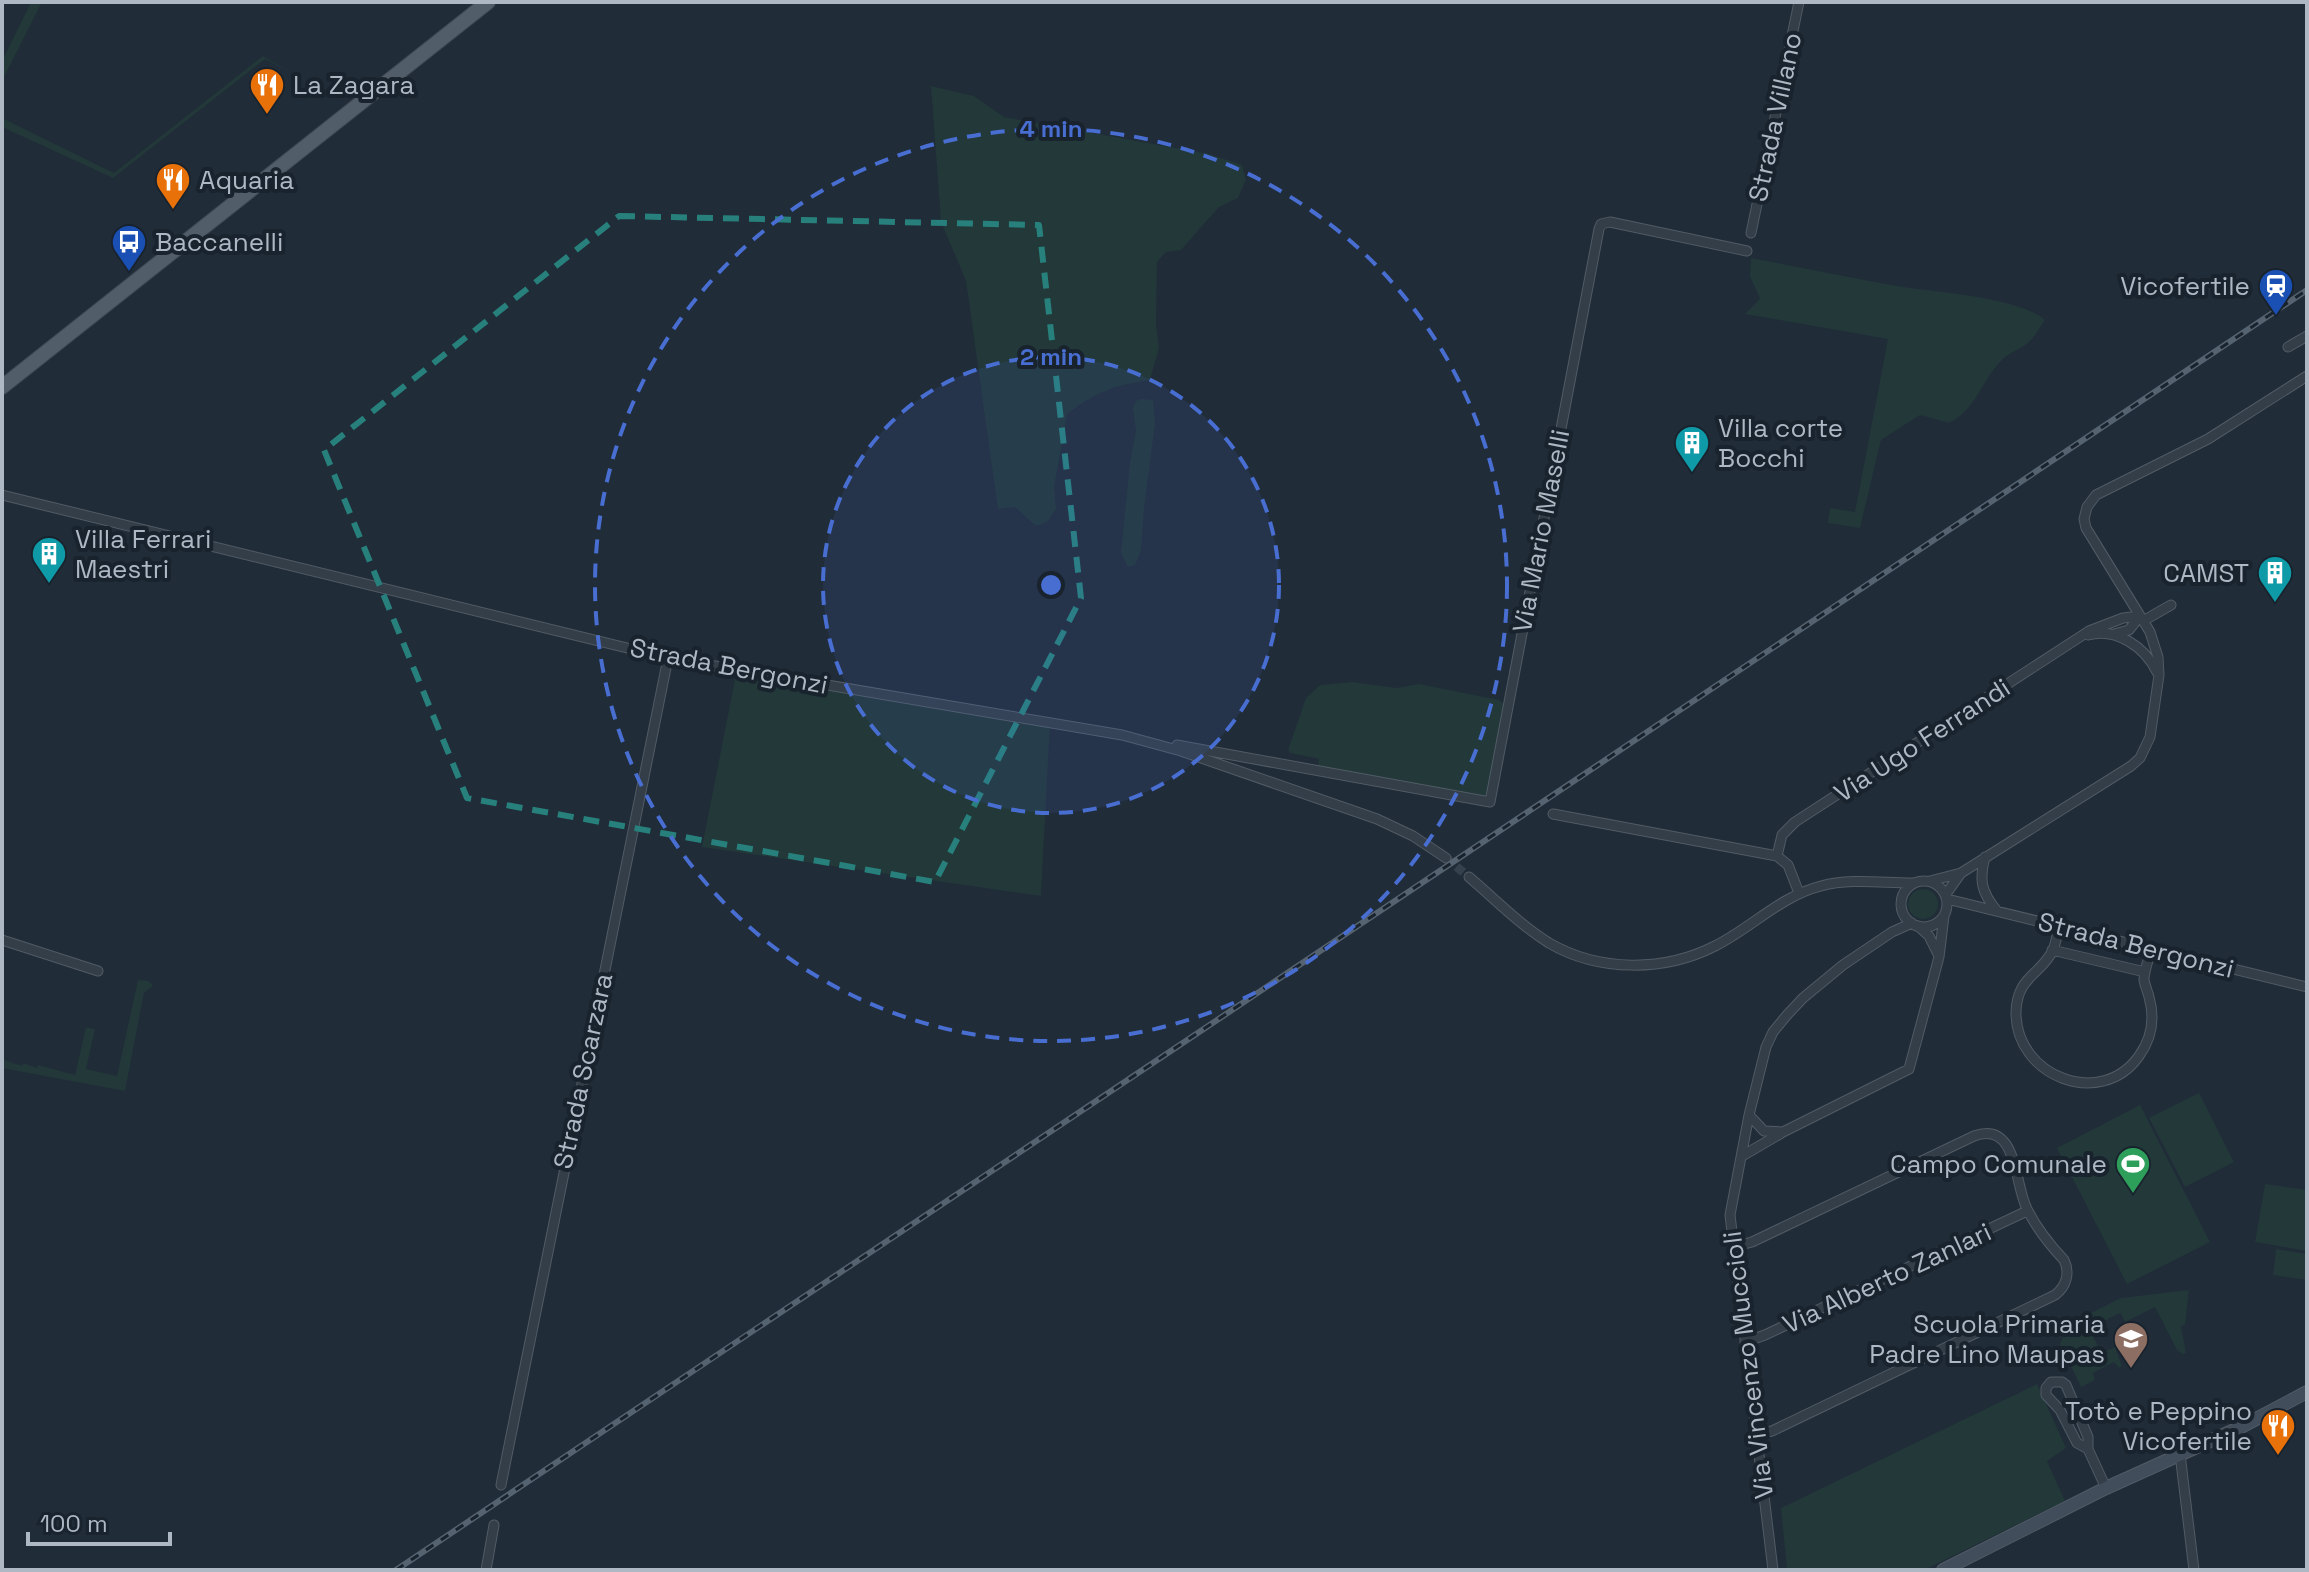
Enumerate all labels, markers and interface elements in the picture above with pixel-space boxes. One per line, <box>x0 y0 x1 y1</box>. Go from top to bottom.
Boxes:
street label: Strada Villano <box>1740 29 1810 205</box>
restaurant icon: La Zagara <box>248 66 286 116</box>
place label: La Zagara <box>293 68 414 102</box>
text: 4 min <box>1019 113 1083 144</box>
restaurant icon: Aquaria <box>154 161 192 211</box>
place label: Aquaria <box>199 163 294 197</box>
bus stop icon: Baccanelli <box>110 223 148 273</box>
place label: Baccanelli <box>155 225 283 259</box>
station icon: Vicofertile <box>2257 267 2295 317</box>
place label: Vicofertile <box>2120 269 2250 303</box>
text: 2 min <box>1020 341 1082 372</box>
place label: Villa corte Bocchi <box>1718 411 1843 475</box>
building icon: Villa corte Bocchi <box>1673 424 1711 474</box>
street label: Via Mario Maselli <box>1505 427 1577 635</box>
place label: Villa Ferrari Maestri <box>75 522 211 586</box>
building icon: Villa Ferrari Maestri <box>30 535 68 585</box>
building icon: CAMST <box>2256 554 2294 604</box>
place label: CAMST <box>2163 556 2249 590</box>
centre of rings <box>1037 571 1065 599</box>
street label: Strada Bergonzi <box>627 630 831 702</box>
street label: Via Ugo Ferrandi <box>1827 670 2017 810</box>
street label: Strada Bergonzi <box>2034 904 2238 986</box>
street label: Strada Scarzara <box>546 970 620 1172</box>
sports icon: Campo Comunale <box>2114 1145 2152 1195</box>
place label: Campo Comunale <box>1890 1147 2107 1181</box>
street label: Via Alberto Zanlari <box>1777 1215 1997 1341</box>
street label: Via Vincenzo Muccioli <box>1715 1229 1781 1501</box>
place label: Scuola Primaria Padre Lino Maupas <box>1869 1307 2105 1371</box>
school or university icon: Scuola Primaria Padre Lino Maupas <box>2112 1320 2150 1370</box>
place label: Totò e Peppino Vicofertile <box>2065 1394 2252 1458</box>
restaurant icon: Totò e Peppino Vicofertile <box>2259 1407 2297 1457</box>
scale bar <box>28 1496 170 1546</box>
text: 100 m <box>40 1508 108 1539</box>

